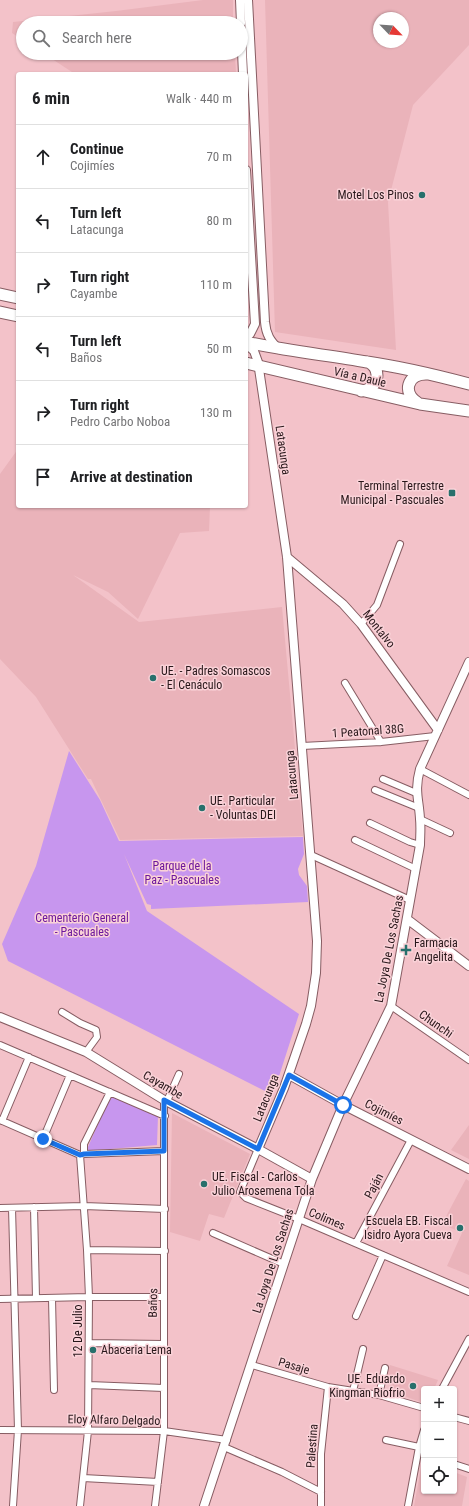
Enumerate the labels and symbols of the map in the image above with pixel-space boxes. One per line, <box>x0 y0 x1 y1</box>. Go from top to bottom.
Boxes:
north arrow <box>373 12 409 48</box>
place label: Motel Los Pinos <box>338 188 414 202</box>
marker: Motel Los Pinos <box>417 190 427 200</box>
street label: Vía a Daule <box>332 364 388 390</box>
street label: Latacunga <box>273 424 293 476</box>
place label: Terminal Terrestre Municipal - Pascuales <box>341 479 444 507</box>
marker: Terminal Terrestre Municipal - Pascuales <box>447 488 457 498</box>
street label: Montalvo <box>360 607 398 651</box>
place label: UE. - Padres Somascos - El Cenáculo <box>161 664 271 692</box>
marker: UE. - Padres Somascos - El Cenáculo <box>148 673 158 683</box>
street label: 1 Peatonal 38G <box>332 722 404 740</box>
street label: Latacunga <box>283 749 301 800</box>
place label: UE. Particular - Voluntas DEI <box>210 794 276 822</box>
marker: UE. Particular - Voluntas DEI <box>197 803 207 813</box>
park label: Parque de la Paz - Pascuales <box>145 859 219 887</box>
street label: La Joya De Los Sachas <box>372 894 406 1004</box>
park label: Cementerio General - Pascuales <box>35 911 129 939</box>
place label: Farmacia Angelita <box>414 936 458 964</box>
marker: Farmacia Angelita <box>401 945 411 955</box>
street label: Chunchi <box>416 1007 456 1041</box>
street label: Cayambe <box>141 1068 186 1102</box>
street label: Latacunga <box>250 1072 282 1124</box>
route start <box>334 1096 352 1114</box>
street label: Cojimíes <box>362 1096 406 1128</box>
route end <box>34 1130 52 1148</box>
place label: UE. Fiscal - Carlos Julio Arosemena Tola <box>212 1170 315 1198</box>
street label: Paján <box>362 1171 387 1201</box>
marker: UE. Fiscal - Carlos Julio Arosemena Tola <box>199 1179 209 1189</box>
street label: Colimes <box>307 1205 347 1233</box>
street label: La Joya De Los Sachas <box>249 1207 297 1315</box>
place label: Escuela EB. Fiscal Isidro Ayora Cueva <box>364 1214 452 1242</box>
marker: Escuela EB. Fiscal Isidro Ayora Cueva <box>455 1223 465 1233</box>
street label: Baños <box>146 1288 160 1318</box>
street label: 12 De Julio <box>71 1305 85 1357</box>
place label: Abaceria Lema <box>101 1343 172 1357</box>
marker: Abaceria Lema <box>88 1345 98 1355</box>
street label: Pasaje <box>277 1355 312 1377</box>
place label: UE. Eduardo Kingman Riofrio <box>329 1372 405 1400</box>
marker: UE. Eduardo Kingman Riofrio <box>408 1381 418 1391</box>
street label: Eloy Alfaro Delgado <box>67 1412 161 1428</box>
street label: Palestina <box>303 1423 321 1468</box>

